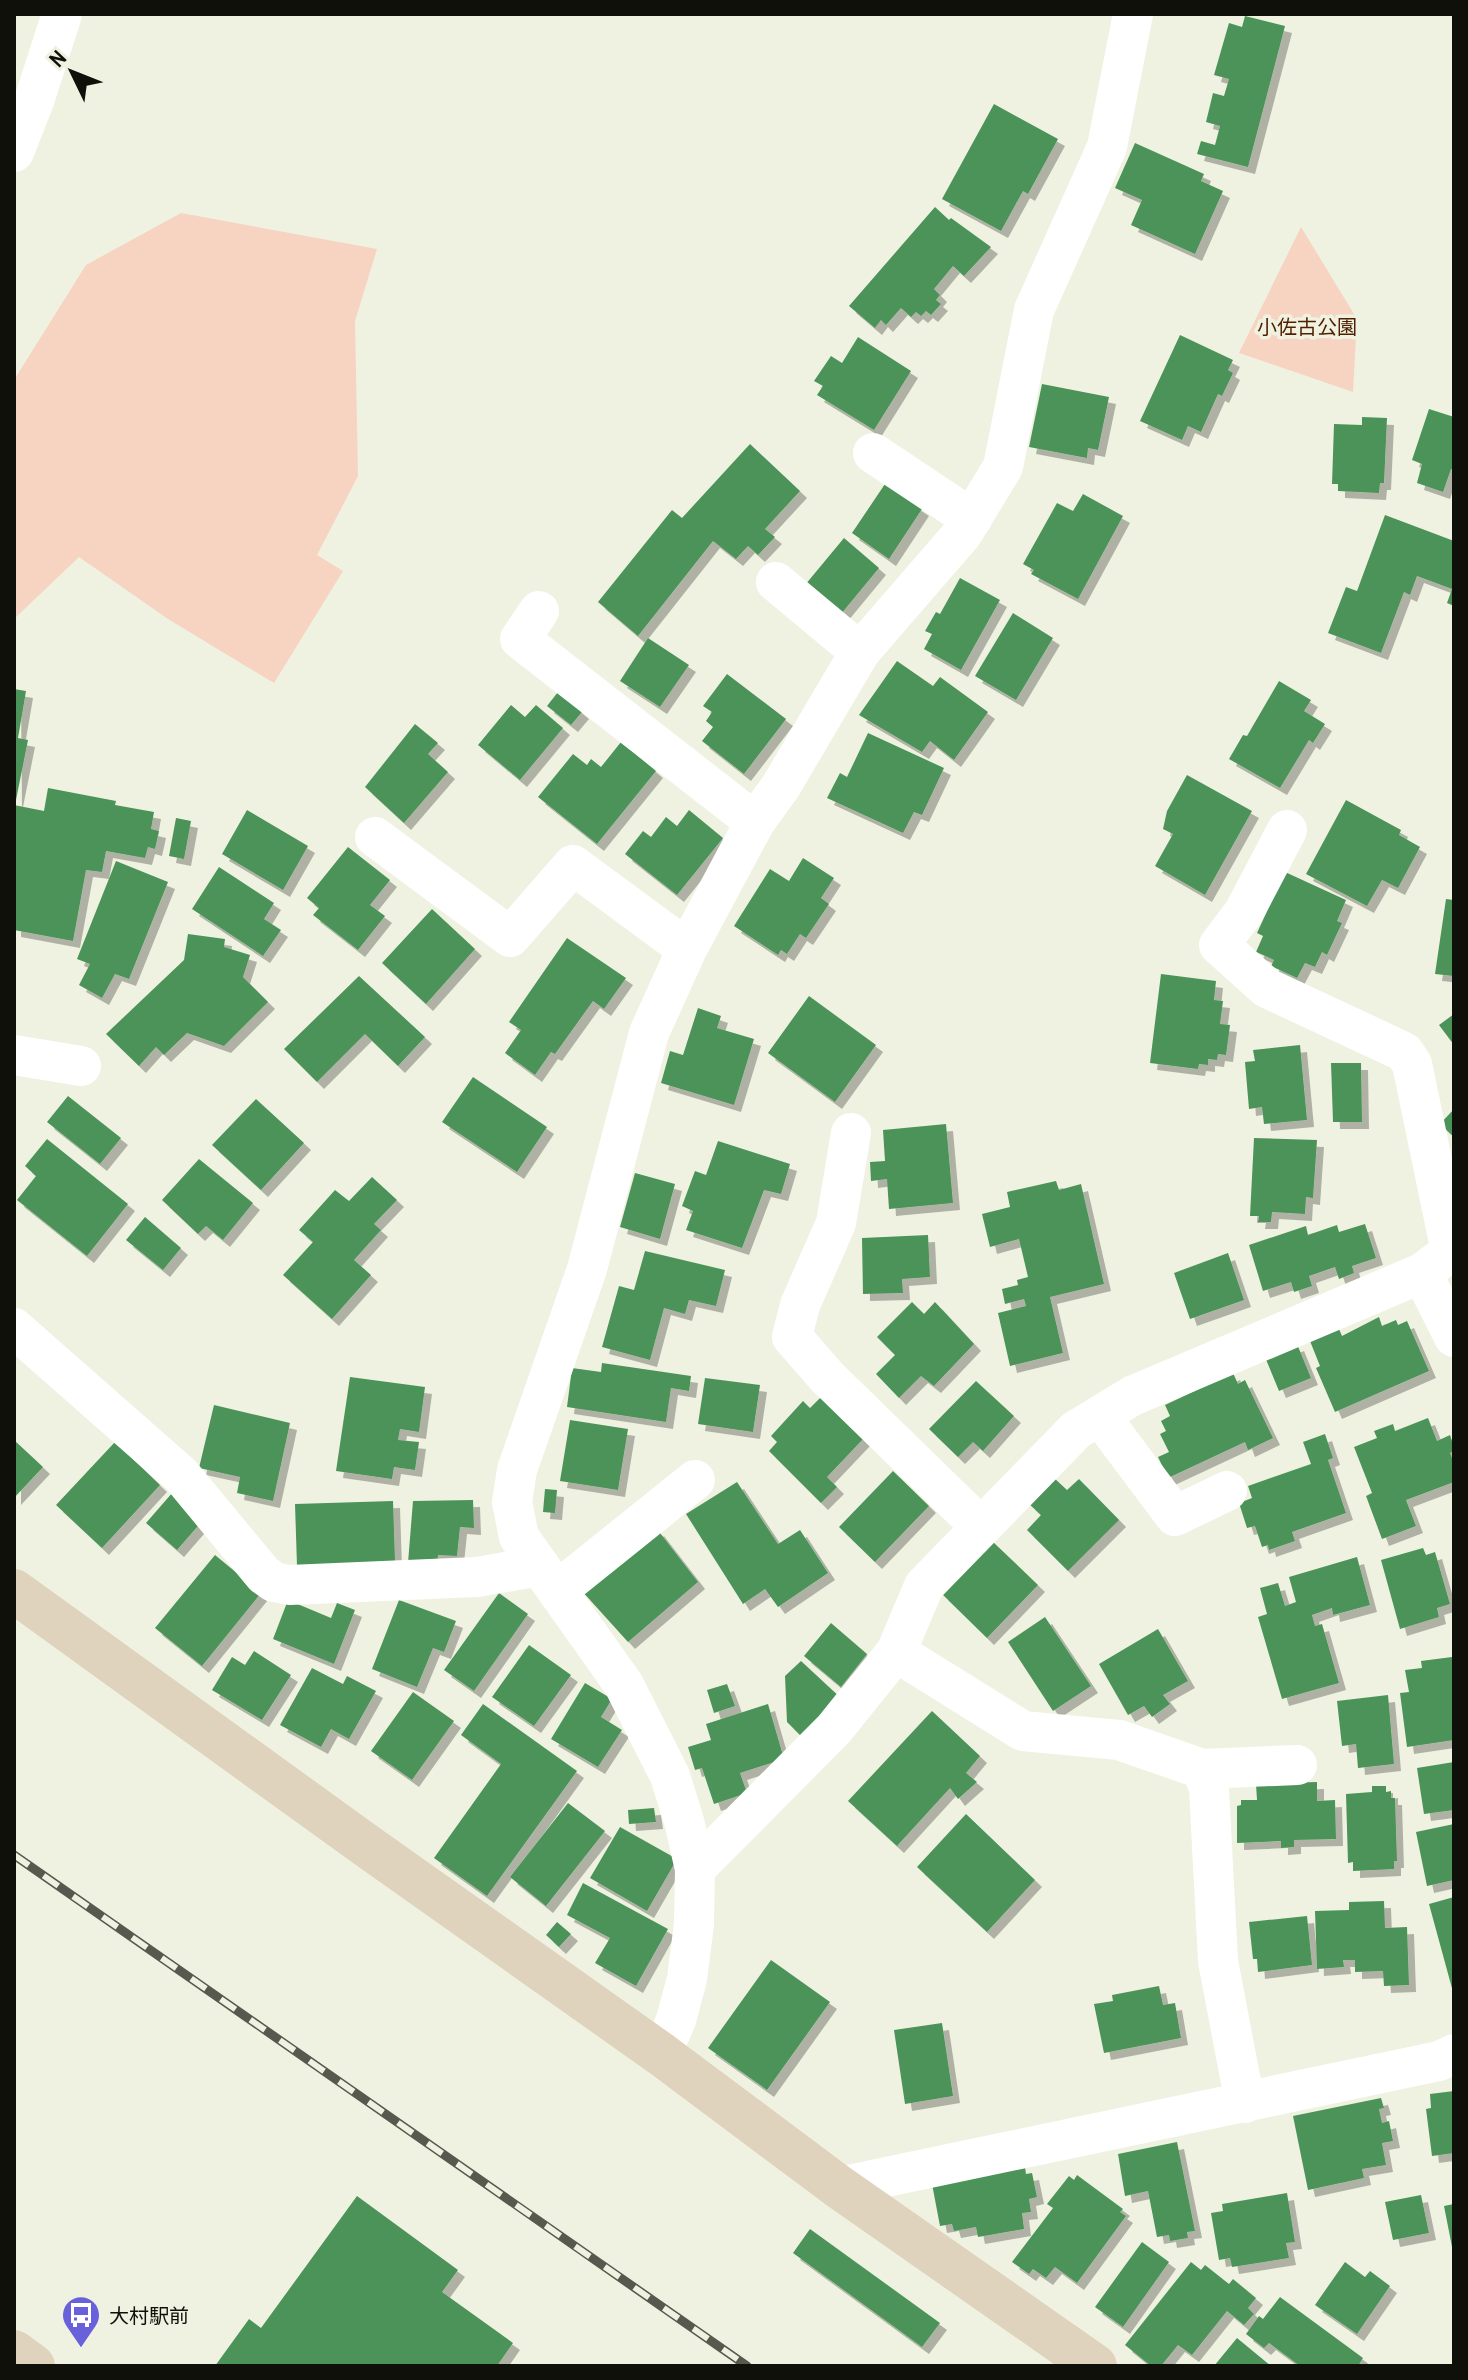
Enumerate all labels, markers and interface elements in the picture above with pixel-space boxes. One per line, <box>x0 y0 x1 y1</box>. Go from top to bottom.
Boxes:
north arrow <box>32 32 112 112</box>
text: N <box>42 43 73 73</box>
park label: 小佐古公園 <box>1257 313 1357 340</box>
bus stop icon: 大村駅前 <box>60 2294 102 2349</box>
place label: 大村駅前 <box>109 2302 189 2329</box>

